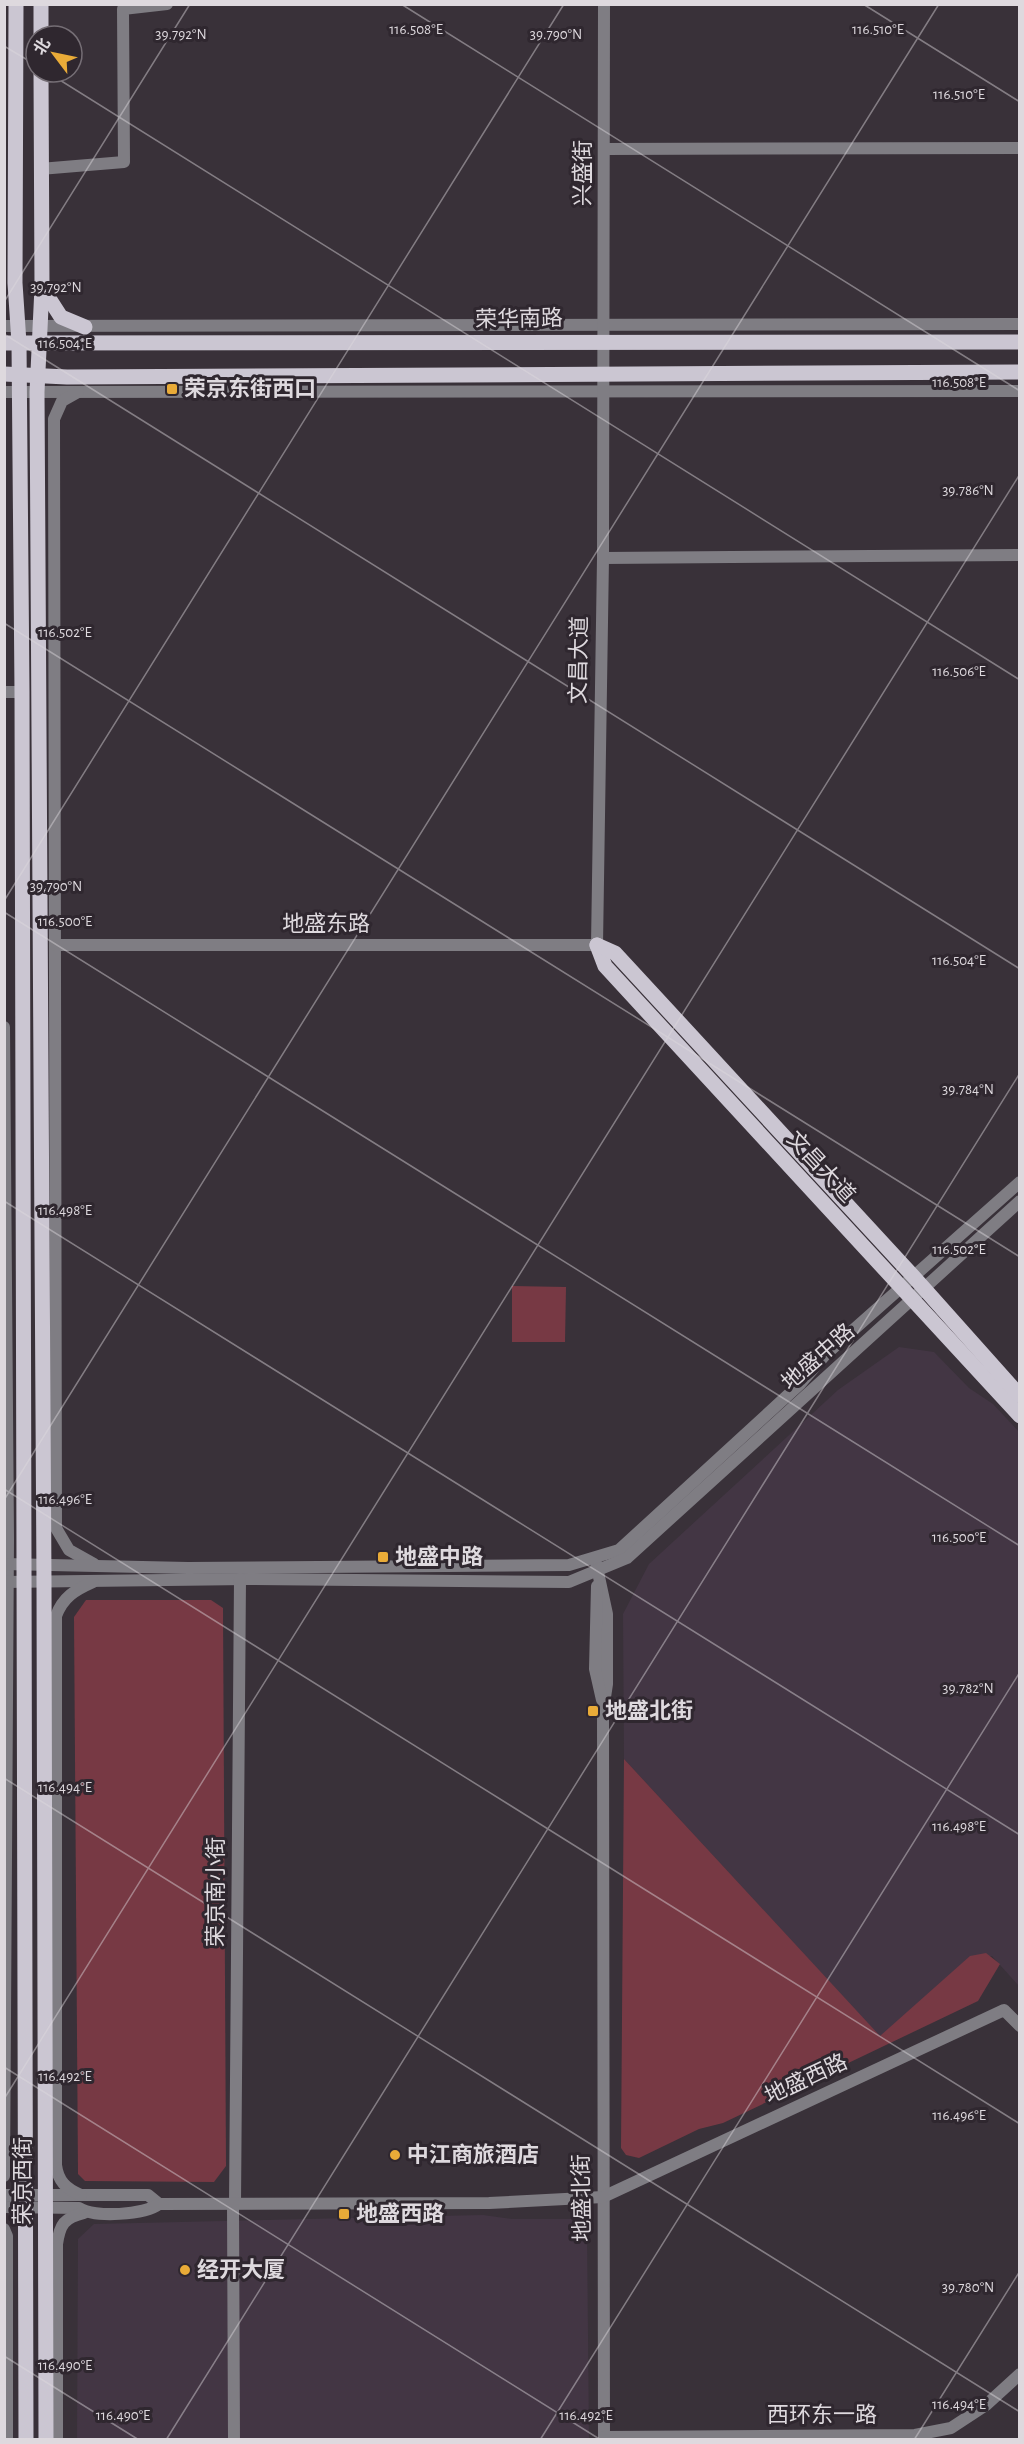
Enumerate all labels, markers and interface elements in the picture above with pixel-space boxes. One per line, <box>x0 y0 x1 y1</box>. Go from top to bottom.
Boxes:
text: 116.508°E <box>389 22 443 37</box>
text: 116.510°E <box>852 22 904 37</box>
north arrow <box>24 24 84 84</box>
text: 39.792°N <box>155 27 207 42</box>
text: 39.790°N <box>530 27 582 42</box>
text: 北 <box>30 35 53 58</box>
text: 116.510°E <box>933 87 985 102</box>
street label: 兴盛街 <box>571 140 594 206</box>
text: 39.792°N <box>30 280 82 295</box>
street label: 荣华南路 <box>475 306 563 331</box>
text: 116.504°E <box>38 336 92 351</box>
text: 116.508°E <box>932 375 986 390</box>
place label: 荣京东街西口 <box>184 377 316 400</box>
marker: 荣京东街西口 <box>165 382 179 396</box>
text: 39.786°N <box>942 483 994 498</box>
street label: 文昌大道 <box>566 616 591 704</box>
text: 116.502°E <box>38 625 92 640</box>
text: 116.506°E <box>932 664 986 679</box>
text: 39.790°N <box>30 879 82 894</box>
street label: 地盛东路 <box>282 912 370 935</box>
text: 116.500°E <box>38 914 92 929</box>
text: 116.504°E <box>932 953 986 968</box>
text: 39.784°N <box>942 1082 994 1097</box>
street label: 文昌大道 <box>783 1127 860 1207</box>
text: 116.498°E <box>38 1203 92 1218</box>
text: 116.502°E <box>932 1242 986 1257</box>
street label: 地盛中路 <box>777 1319 858 1394</box>
text: 116.496°E <box>38 1492 92 1507</box>
text: 116.500°E <box>932 1530 986 1545</box>
place label: 地盛中路 <box>395 1545 483 1568</box>
marker: 地盛中路 <box>376 1550 390 1564</box>
text: 39.782°N <box>942 1681 994 1696</box>
place label: 地盛北街 <box>605 1699 693 1722</box>
marker: 地盛北街 <box>586 1704 600 1718</box>
text: 116.494°E <box>38 1780 92 1795</box>
text: 116.498°E <box>932 1819 986 1834</box>
street label: 荣京南小街 <box>204 1837 227 1947</box>
street label: 地盛西路 <box>761 2050 851 2108</box>
text: 116.492°E <box>38 2069 92 2084</box>
text: 116.496°E <box>932 2108 986 2123</box>
street label: 荣京西街 <box>11 2137 34 2225</box>
place label: 中江商旅酒店 <box>407 2143 539 2166</box>
marker: 中江商旅酒店 <box>388 2148 402 2162</box>
street label: 地盛北街 <box>569 2154 594 2242</box>
place label: 地盛西路 <box>356 2202 444 2225</box>
marker: 地盛西路 <box>337 2207 351 2221</box>
place label: 经开大厦 <box>197 2258 285 2281</box>
marker: 经开大厦 <box>178 2263 192 2277</box>
text: 39.780°N <box>942 2280 994 2295</box>
text: 116.490°E <box>38 2358 92 2373</box>
text: 116.494°E <box>932 2397 986 2412</box>
street label: 西环东一路 <box>767 2403 877 2426</box>
text: 116.490°E <box>96 2408 150 2423</box>
text: 116.492°E <box>559 2408 613 2423</box>

